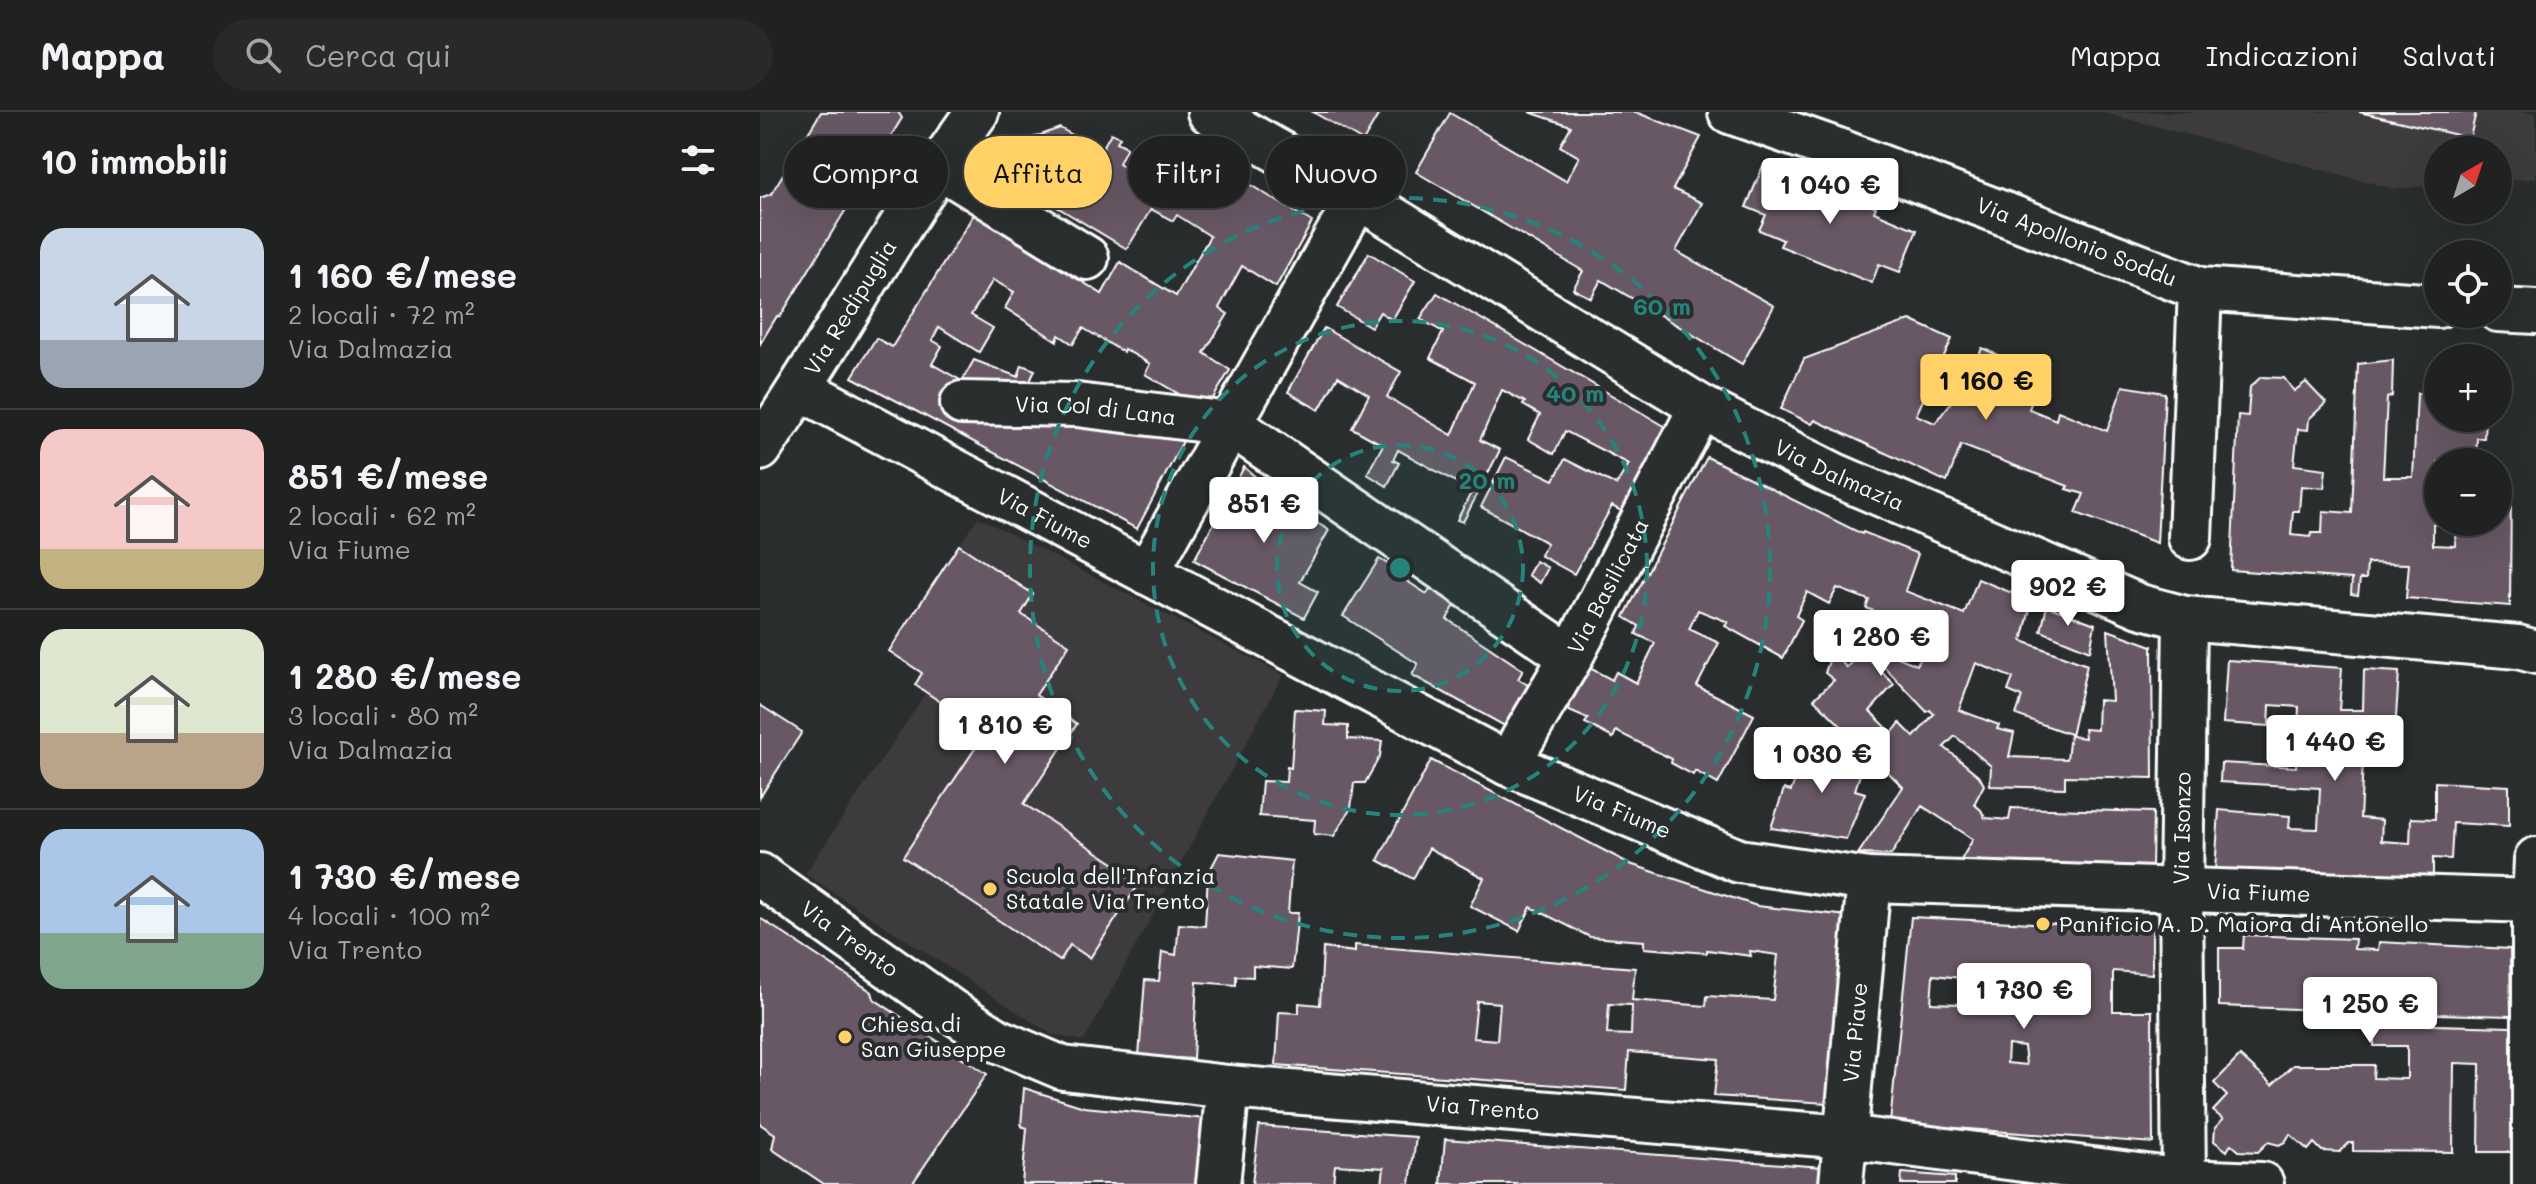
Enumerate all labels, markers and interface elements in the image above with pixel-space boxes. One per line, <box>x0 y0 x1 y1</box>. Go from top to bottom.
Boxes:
search box <box>213 19 773 91</box>
text: Mappa <box>40 30 165 80</box>
icon: search <box>241 33 285 77</box>
text: Cerca qui <box>305 35 451 75</box>
text: Mappa <box>2070 37 2162 73</box>
text: Indicazioni <box>2206 37 2359 73</box>
text: Salvati <box>2403 37 2496 73</box>
chip: Compra <box>784 136 948 208</box>
chip: Affitta <box>964 136 1112 208</box>
chip: Filtri <box>1128 136 1250 208</box>
chip: Nuovo <box>1266 136 1406 208</box>
north arrow <box>2424 136 2512 224</box>
map controls <box>2424 136 2512 536</box>
text: 10 immobili <box>40 138 229 183</box>
icon: filters <box>676 138 720 182</box>
pin: 1 040 € <box>1756 158 1904 226</box>
text: 1 040 € <box>1779 167 1881 201</box>
street label: Via Apollonio Soddu <box>1973 190 2181 293</box>
street label: Via Redipuglia <box>797 234 903 380</box>
button: locate <box>2424 240 2512 328</box>
text: 1 160 €/mese <box>288 252 517 297</box>
icon: home <box>104 260 200 356</box>
text: 60 m <box>1633 290 1691 321</box>
text: 2 locali · 72 m² <box>288 297 475 331</box>
text: Via Dalmazia <box>288 331 453 365</box>
button: + <box>2424 344 2512 432</box>
pin: 1 160 € <box>1912 354 2060 422</box>
text: 1 160 € <box>1938 363 2034 397</box>
text: 40 m <box>1546 377 1604 408</box>
street label: Via Col di Lana <box>1015 389 1178 431</box>
street label: Via Dalmazia <box>1770 432 1909 517</box>
button: − <box>2424 448 2512 536</box>
text: 851 €/mese <box>288 453 488 498</box>
icon: home <box>104 461 200 557</box>
text: 20 m <box>1459 464 1515 495</box>
pin: 851 € <box>1208 477 1320 545</box>
street label: Via Fiume <box>992 481 1098 555</box>
text: 851 € <box>1227 486 1301 520</box>
text: 2 locali · 62 m² <box>288 498 476 532</box>
street label: Via Basilicata <box>1560 513 1655 659</box>
text: Via Fiume <box>288 532 411 566</box>
centre of rings <box>1386 554 1414 582</box>
pin: 902 € <box>2012 560 2124 628</box>
text: 902 € <box>2029 569 2107 603</box>
pin: 1 280 € <box>1807 610 1955 678</box>
text: 1 280 € <box>1832 619 1930 653</box>
text: 1 280 €/mese <box>288 653 522 698</box>
icon: home <box>104 661 200 757</box>
text: 3 locali · 80 m² <box>288 698 478 732</box>
pin: 1 810 € <box>931 698 1079 766</box>
text: 1 810 € <box>957 707 1053 741</box>
pin: 1 440 € <box>2261 715 2409 783</box>
text: 1 440 € <box>2284 724 2386 758</box>
pin: 1 030 € <box>1748 727 1896 795</box>
text: Via Dalmazia <box>288 732 453 766</box>
text: 1 030 € <box>1772 736 1872 770</box>
street label: Via Isonzo <box>2166 772 2197 884</box>
street label: Via Fiume <box>1569 778 1676 845</box>
text: 1 730 €/mese <box>288 853 521 898</box>
icon: home <box>104 861 200 957</box>
place label: Scuola dell'Infanzia Statale Via Trento <box>1006 861 1215 915</box>
street label: Via Fiume <box>2206 876 2311 908</box>
marker: Scuola dell'Infanzia Statale Via Trento <box>981 880 999 898</box>
street label: Via Trento <box>795 894 905 983</box>
text: 4 locali · 100 m² <box>288 898 490 932</box>
place label: Panificio A. D. Maiora di Antonello <box>2059 909 2428 938</box>
marker: Panificio A. D. Maiora di Antonello <box>2034 915 2052 933</box>
text: Via Trento <box>288 932 422 966</box>
pin: 1 730 € <box>1950 963 2098 1031</box>
text: 1 730 € <box>1975 972 2073 1006</box>
pin: 1 250 € <box>2296 977 2444 1045</box>
street label: Via Piave <box>1835 981 1874 1084</box>
text: 1 250 € <box>2321 986 2419 1020</box>
place label: Chiesa di San Giuseppe <box>861 1009 1006 1063</box>
marker: Chiesa di San Giuseppe <box>836 1028 854 1046</box>
street label: Via Trento <box>1425 1088 1540 1126</box>

